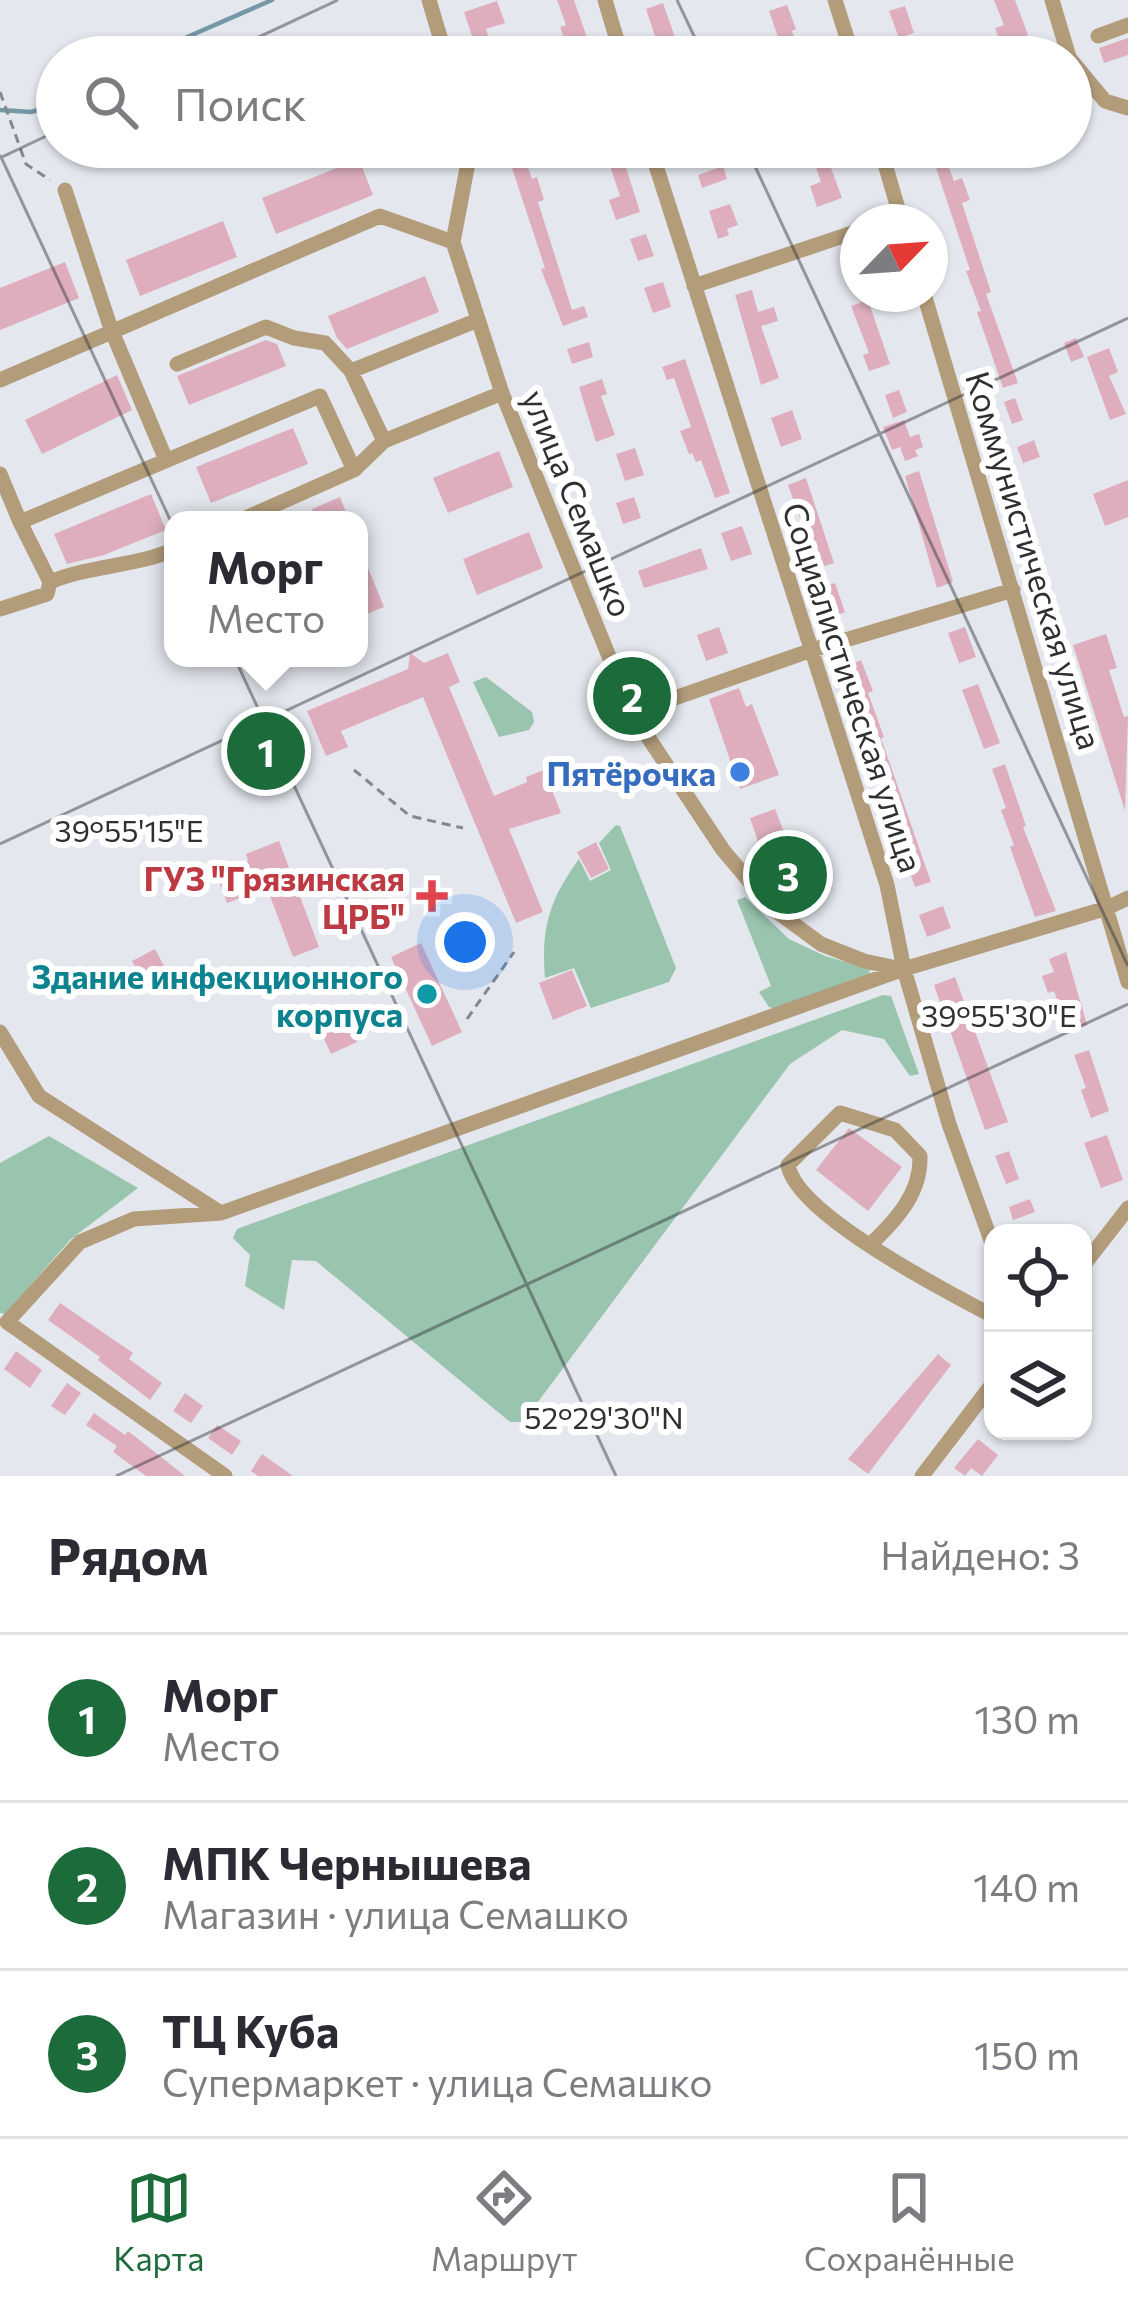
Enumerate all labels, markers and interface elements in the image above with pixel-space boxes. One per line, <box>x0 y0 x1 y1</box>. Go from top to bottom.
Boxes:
search box <box>36 36 1092 168</box>
icon: search <box>78 69 144 135</box>
text: Поиск <box>174 75 307 130</box>
north arrow <box>840 204 948 312</box>
street label: Коммунистическая улица <box>958 366 1112 754</box>
street label: улица Семашко <box>515 383 643 623</box>
street label: Социалистическая улица <box>775 497 933 877</box>
popup <box>164 511 368 667</box>
text: Морг <box>207 538 323 593</box>
text: Место <box>207 593 325 641</box>
pin: 2 <box>593 651 671 741</box>
pin: 1 <box>227 706 305 796</box>
place label: Пятёрочка <box>547 752 716 793</box>
marker: Пятёрочка <box>727 759 753 785</box>
text: 39°55'15"E <box>55 811 203 848</box>
pin: 3 <box>749 830 827 920</box>
place label: ГУЗ "Грязинская ЦРБ" <box>144 857 405 936</box>
marker: ГУЗ "Грязинская ЦРБ" <box>416 880 448 912</box>
your location <box>435 912 495 972</box>
place label: Здание инфекционного корпуса <box>32 955 403 1034</box>
marker: Здание инфекционного корпуса <box>414 981 440 1007</box>
text: 39°55'30"E <box>921 996 1077 1033</box>
map controls <box>984 1224 1092 1440</box>
button: locate <box>984 1224 1092 1332</box>
button: layers <box>984 1332 1092 1440</box>
text: 52°29'30"N <box>524 1398 684 1435</box>
text: Рядом <box>48 1523 209 1586</box>
text: Найдено: 3 <box>880 1530 1080 1578</box>
text: Морг <box>162 1666 278 1721</box>
text: 1 <box>78 1694 96 1742</box>
text: 130 m <box>974 1694 1080 1742</box>
text: Место <box>162 1721 280 1769</box>
text: МПК Чернышева <box>162 1834 531 1889</box>
text: 2 <box>76 1862 98 1910</box>
text: 140 m <box>973 1862 1080 1910</box>
text: Магазин · улица Семашко <box>162 1889 629 1937</box>
text: ТЦ Куба <box>162 2002 339 2057</box>
text: 3 <box>76 2030 98 2078</box>
text: 150 m <box>974 2030 1080 2078</box>
text: Супермаркет · улица Семашко <box>162 2057 713 2105</box>
tab: Карта <box>113 2165 204 2278</box>
tab: Маршрут <box>431 2165 577 2278</box>
tab: Сохранённые <box>804 2165 1015 2278</box>

